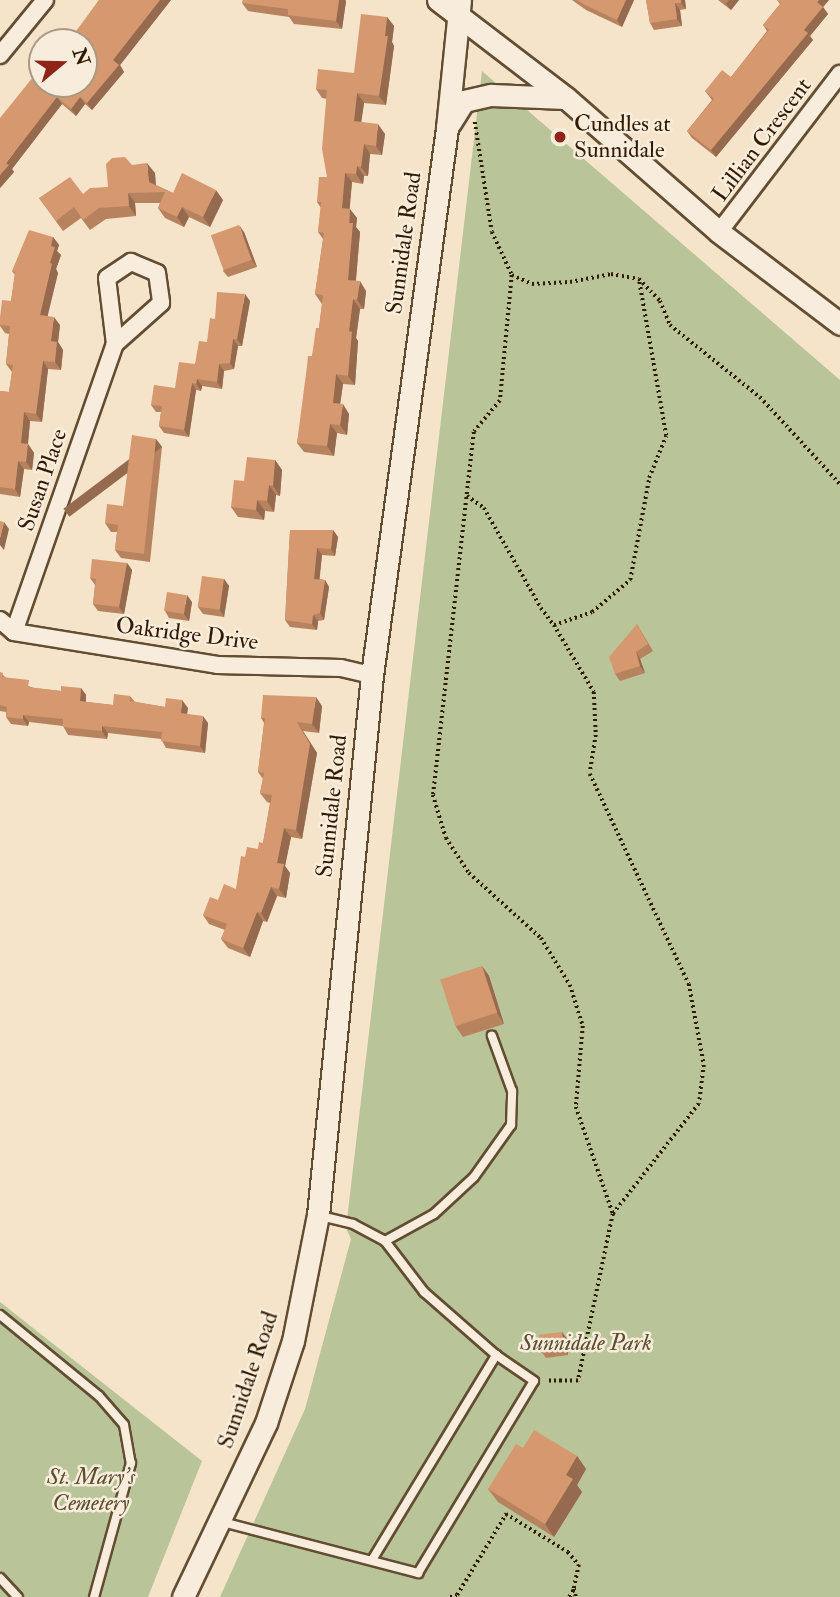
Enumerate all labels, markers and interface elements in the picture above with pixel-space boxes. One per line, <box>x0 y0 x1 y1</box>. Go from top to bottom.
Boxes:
north arrow <box>28 28 98 98</box>
text: N <box>67 45 95 69</box>
street label: Lillian Crescent <box>707 73 817 207</box>
place label: Cundles at Sunnidale <box>574 110 671 164</box>
marker: Cundles at Sunnidale <box>552 129 568 145</box>
street label: Sunnidale Road <box>380 170 428 316</box>
street label: Susan Place <box>13 425 73 535</box>
street label: Oakridge Drive <box>114 612 260 656</box>
street label: Sunnidale Road <box>311 733 353 879</box>
street label: Sunnidale Road <box>212 1308 284 1452</box>
park label: Sunnidale Park <box>520 1329 652 1357</box>
park label: St. Mary's Cemetery <box>47 1463 135 1517</box>

